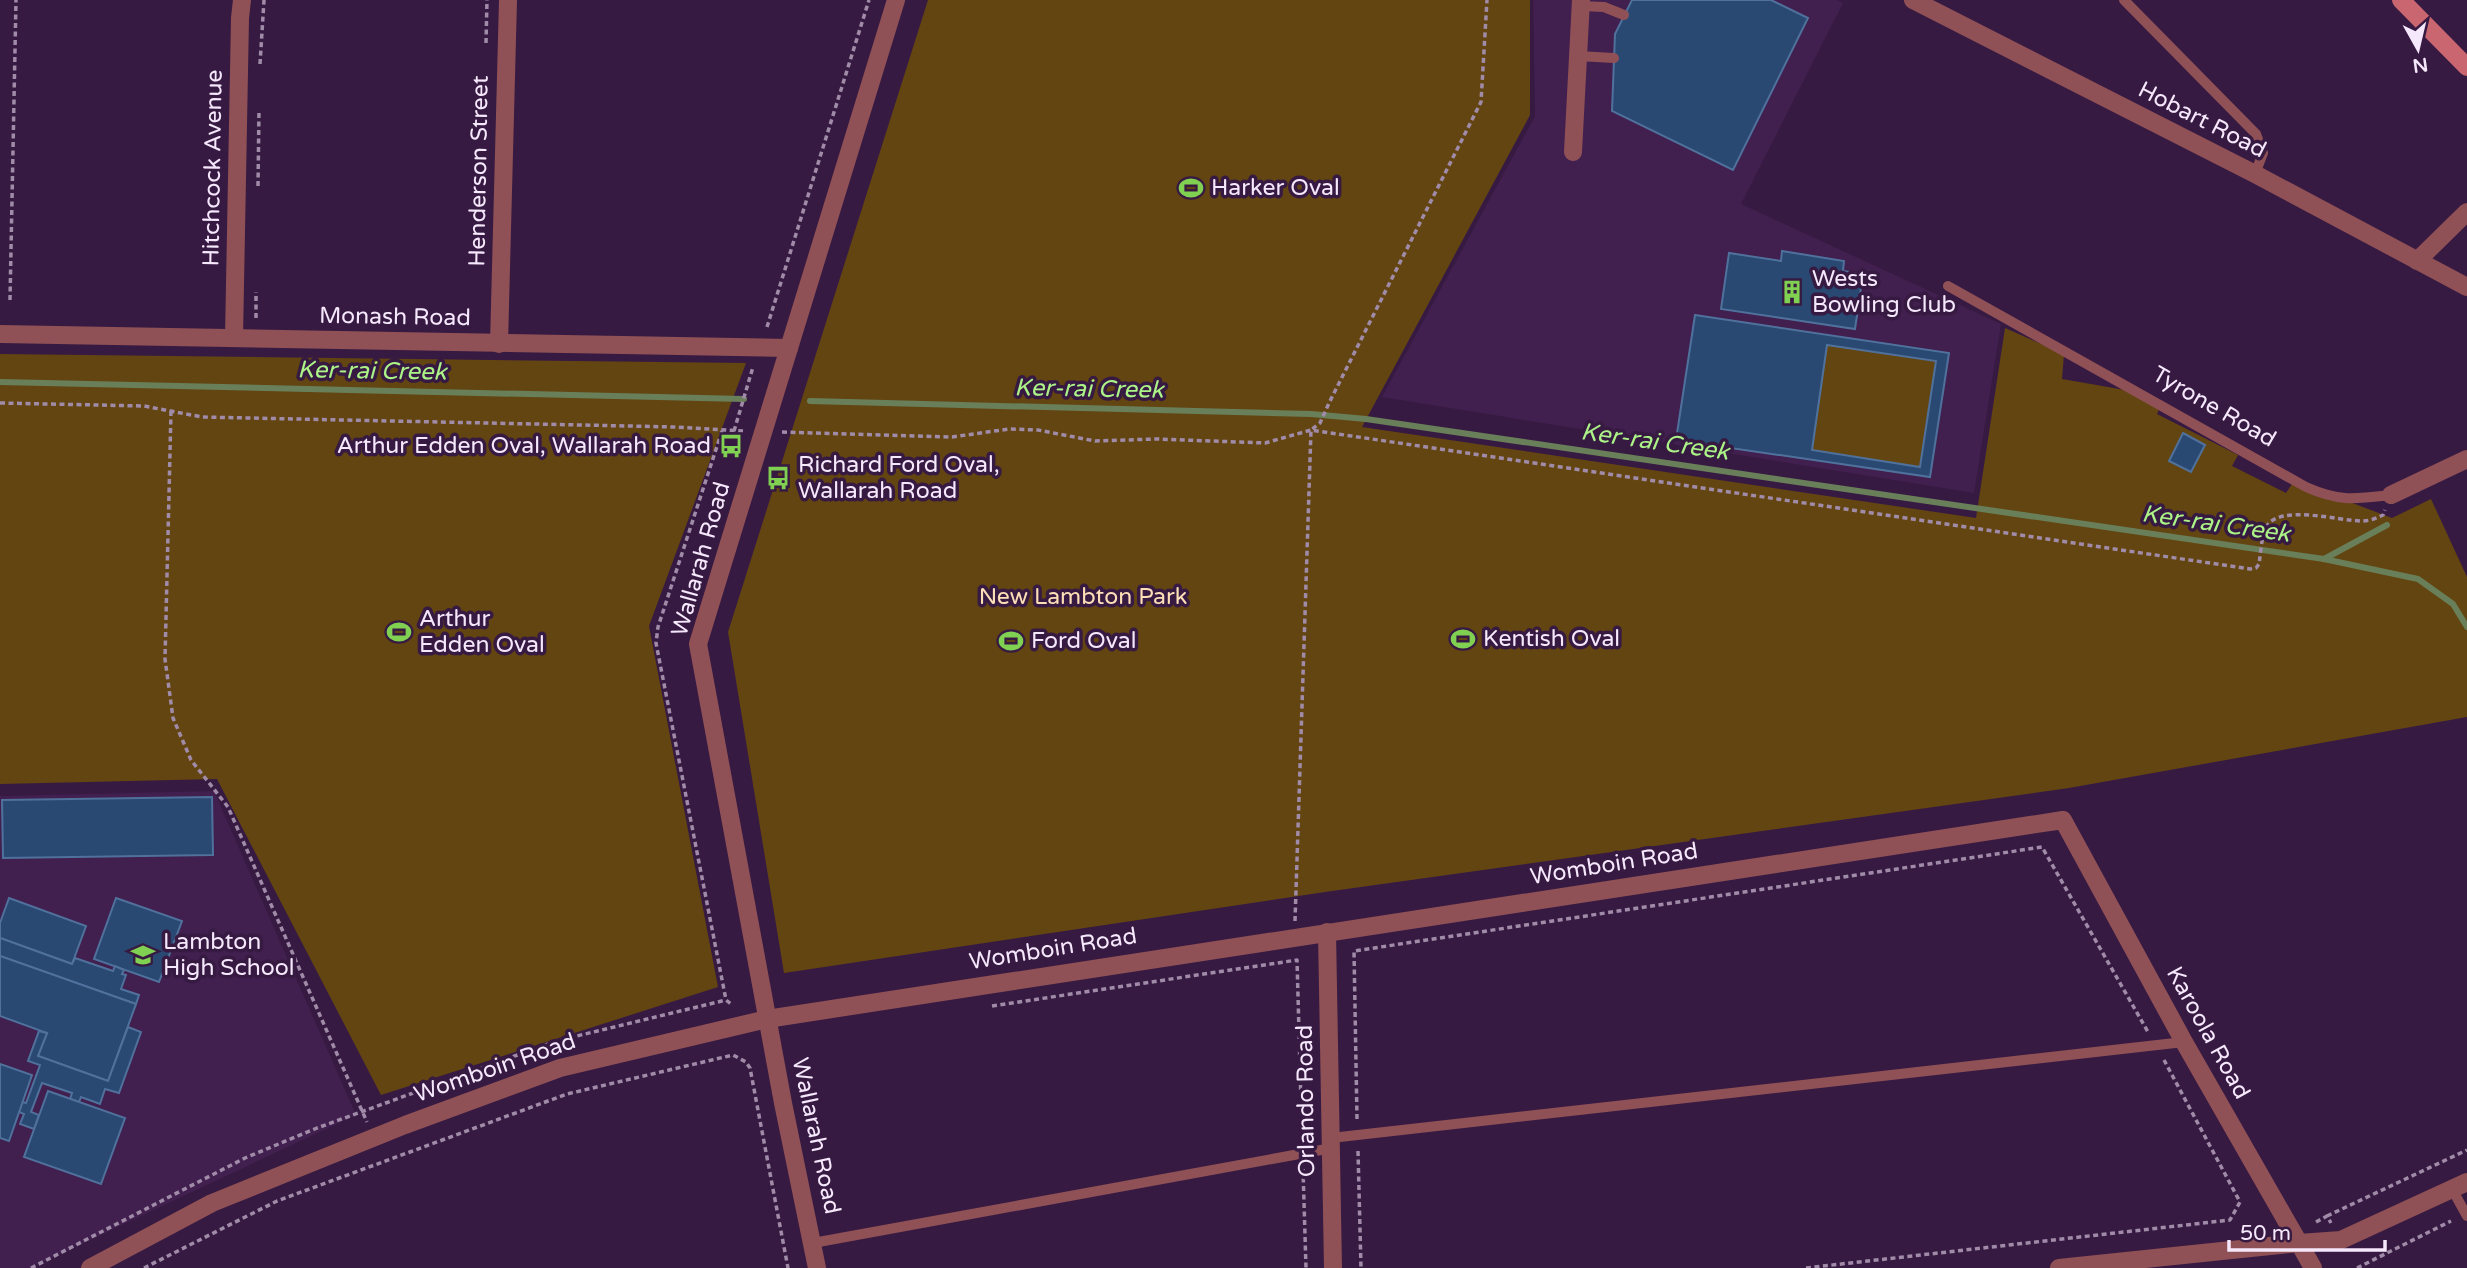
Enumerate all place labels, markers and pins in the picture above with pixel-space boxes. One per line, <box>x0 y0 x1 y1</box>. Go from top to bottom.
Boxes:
sports icon: Harker Oval <box>1177 174 1205 202</box>
place label: Harker Oval <box>1211 174 1340 202</box>
place label: Wests Bowling Club <box>1812 265 1956 319</box>
building icon: Wests Bowling Club <box>1778 278 1806 306</box>
place label: Arthur Edden Oval, Wallarah Road <box>337 432 711 460</box>
bus stop icon: Arthur Edden Oval, Wallarah Road <box>717 432 745 460</box>
place label: Richard Ford Oval, Wallarah Road <box>798 451 1000 505</box>
bus stop icon: Richard Ford Oval, Wallarah Road <box>764 464 792 492</box>
place label: Arthur Edden Oval <box>419 605 545 659</box>
sports icon: Arthur Edden Oval <box>385 618 413 646</box>
sports icon: Kentish Oval <box>1449 625 1477 653</box>
place label: Kentish Oval <box>1483 625 1620 653</box>
sports icon: Ford Oval <box>997 627 1025 655</box>
place label: Ford Oval <box>1031 627 1136 655</box>
place label: Lambton High School <box>163 928 295 982</box>
school or university icon: Lambton High School <box>129 941 157 969</box>

